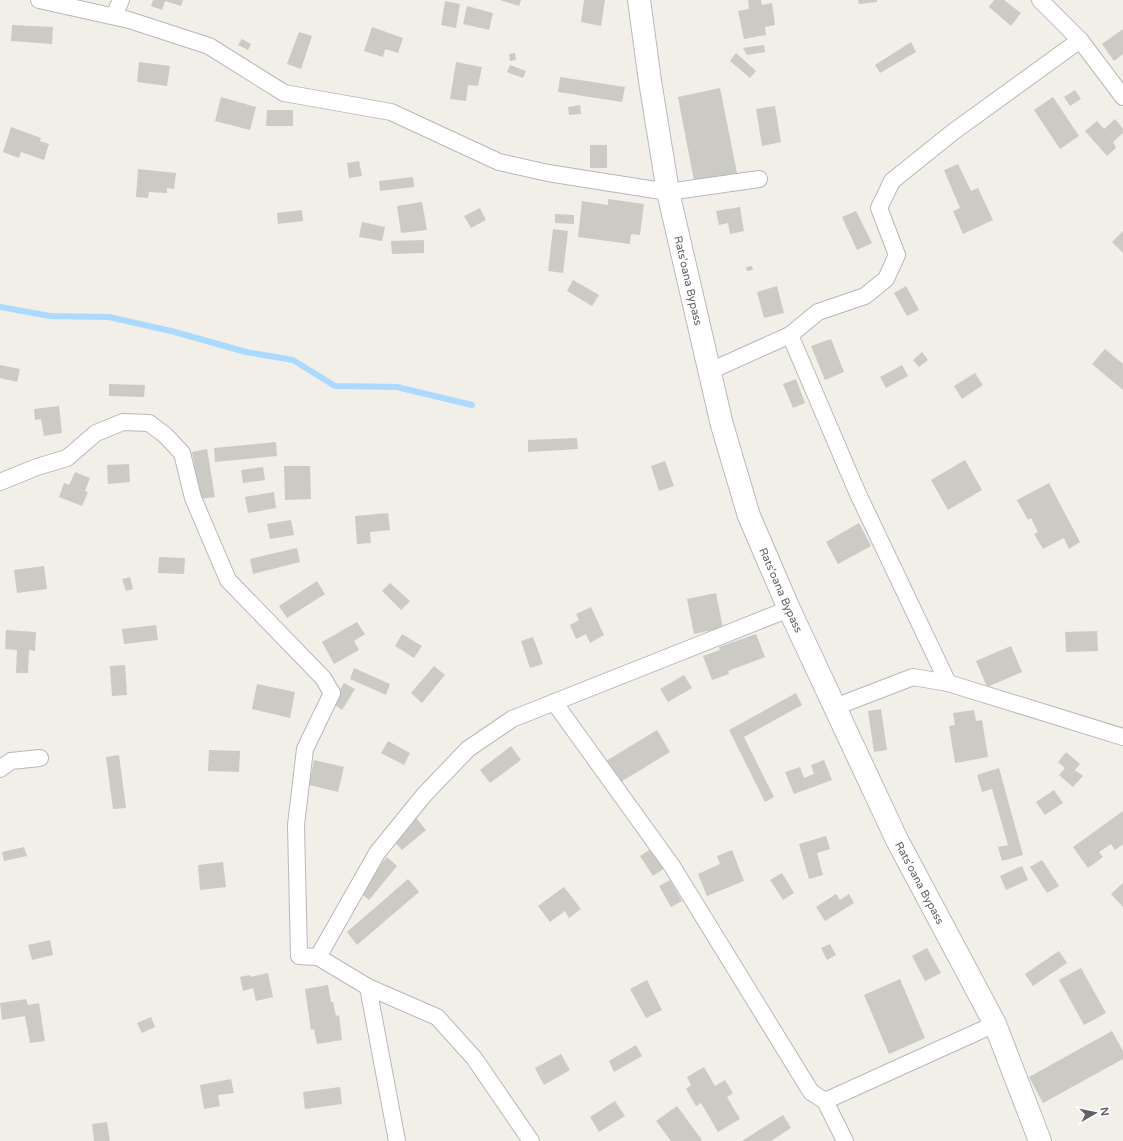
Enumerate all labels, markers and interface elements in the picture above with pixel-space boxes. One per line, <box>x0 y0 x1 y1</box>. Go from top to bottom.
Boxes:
street label: Rats'oana Bypass <box>671 234 705 327</box>
street label: Rats'oana Bypass <box>756 546 805 635</box>
street label: Rats'oana Bypass <box>892 840 947 927</box>
north arrow <box>1075 1093 1115 1133</box>
text: N <box>1097 1106 1111 1117</box>

